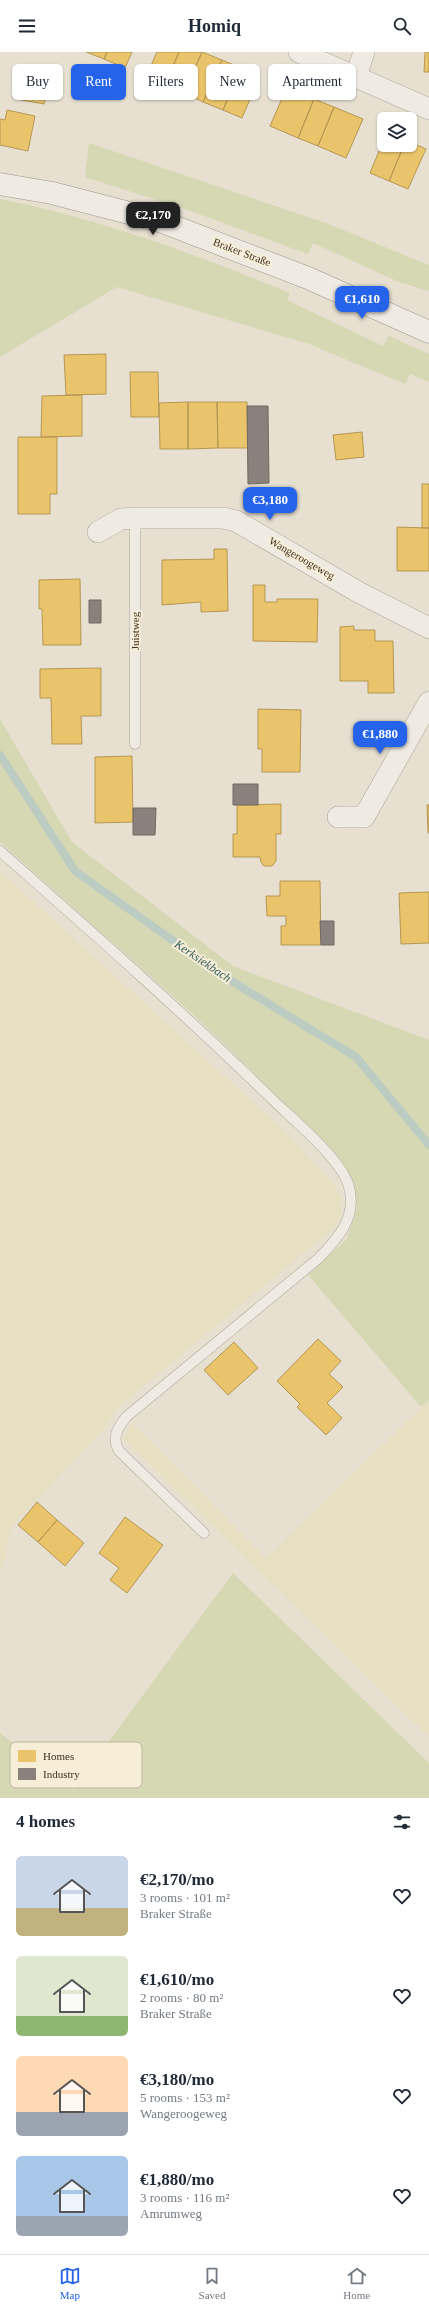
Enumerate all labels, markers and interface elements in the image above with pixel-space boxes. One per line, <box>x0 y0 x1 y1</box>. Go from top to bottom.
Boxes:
icon: menu <box>16 15 38 37</box>
icon: search <box>391 15 413 37</box>
text: Homiq <box>188 16 241 36</box>
chip: Buy <box>12 64 63 100</box>
chip: Rent <box>71 64 126 100</box>
chip: Filters <box>134 64 198 100</box>
chip: New <box>206 64 260 100</box>
chip: Apartment <box>268 64 356 100</box>
map controls <box>377 112 417 152</box>
button: layers <box>377 112 417 152</box>
pin: €2,170 <box>120 202 186 236</box>
text: €2,170 <box>135 207 171 222</box>
street label: Braker Straße <box>211 236 273 269</box>
pin: €1,610 <box>329 286 395 320</box>
text: €1,610 <box>344 291 380 306</box>
pin: €3,180 <box>237 487 303 521</box>
text: €3,180 <box>252 492 288 507</box>
street label: Wangeroogeweg <box>267 534 337 582</box>
street label: Juistweg <box>129 611 141 650</box>
pin: €1,880 <box>347 721 413 755</box>
text: €1,880 <box>362 726 398 741</box>
water label: Kerksiekbach <box>171 936 234 985</box>
legend <box>10 1742 142 1788</box>
text: Homes <box>43 1750 74 1762</box>
text: Industry <box>43 1768 80 1780</box>
icon: filters <box>391 1811 413 1833</box>
text: 4 homes <box>16 1812 75 1831</box>
text: €2,170/mo <box>140 1870 214 1889</box>
icon: home <box>48 1872 96 1920</box>
icon: heart <box>391 1885 413 1907</box>
text: 3 rooms · 101 m² <box>140 1890 230 1905</box>
text: Braker Straße <box>140 1906 212 1921</box>
text: €1,610/mo <box>140 1970 214 1989</box>
icon: home <box>48 1972 96 2020</box>
icon: heart <box>391 1985 413 2007</box>
text: 2 rooms · 80 m² <box>140 1990 223 2005</box>
text: Braker Straße <box>140 2006 212 2021</box>
text: €3,180/mo <box>140 2070 214 2089</box>
icon: home <box>48 2072 96 2120</box>
icon: heart <box>391 2085 413 2107</box>
text: 5 rooms · 153 m² <box>140 2090 230 2105</box>
text: Wangeroogeweg <box>140 2106 227 2121</box>
text: €1,880/mo <box>140 2170 214 2189</box>
icon: home <box>48 2172 96 2220</box>
icon: heart <box>391 2185 413 2207</box>
text: 3 rooms · 116 m² <box>140 2190 229 2205</box>
text: Amrumweg <box>140 2206 202 2221</box>
tab: Map <box>59 2265 81 2301</box>
tab: Saved <box>199 2265 225 2301</box>
tab: Home <box>343 2265 370 2301</box>

